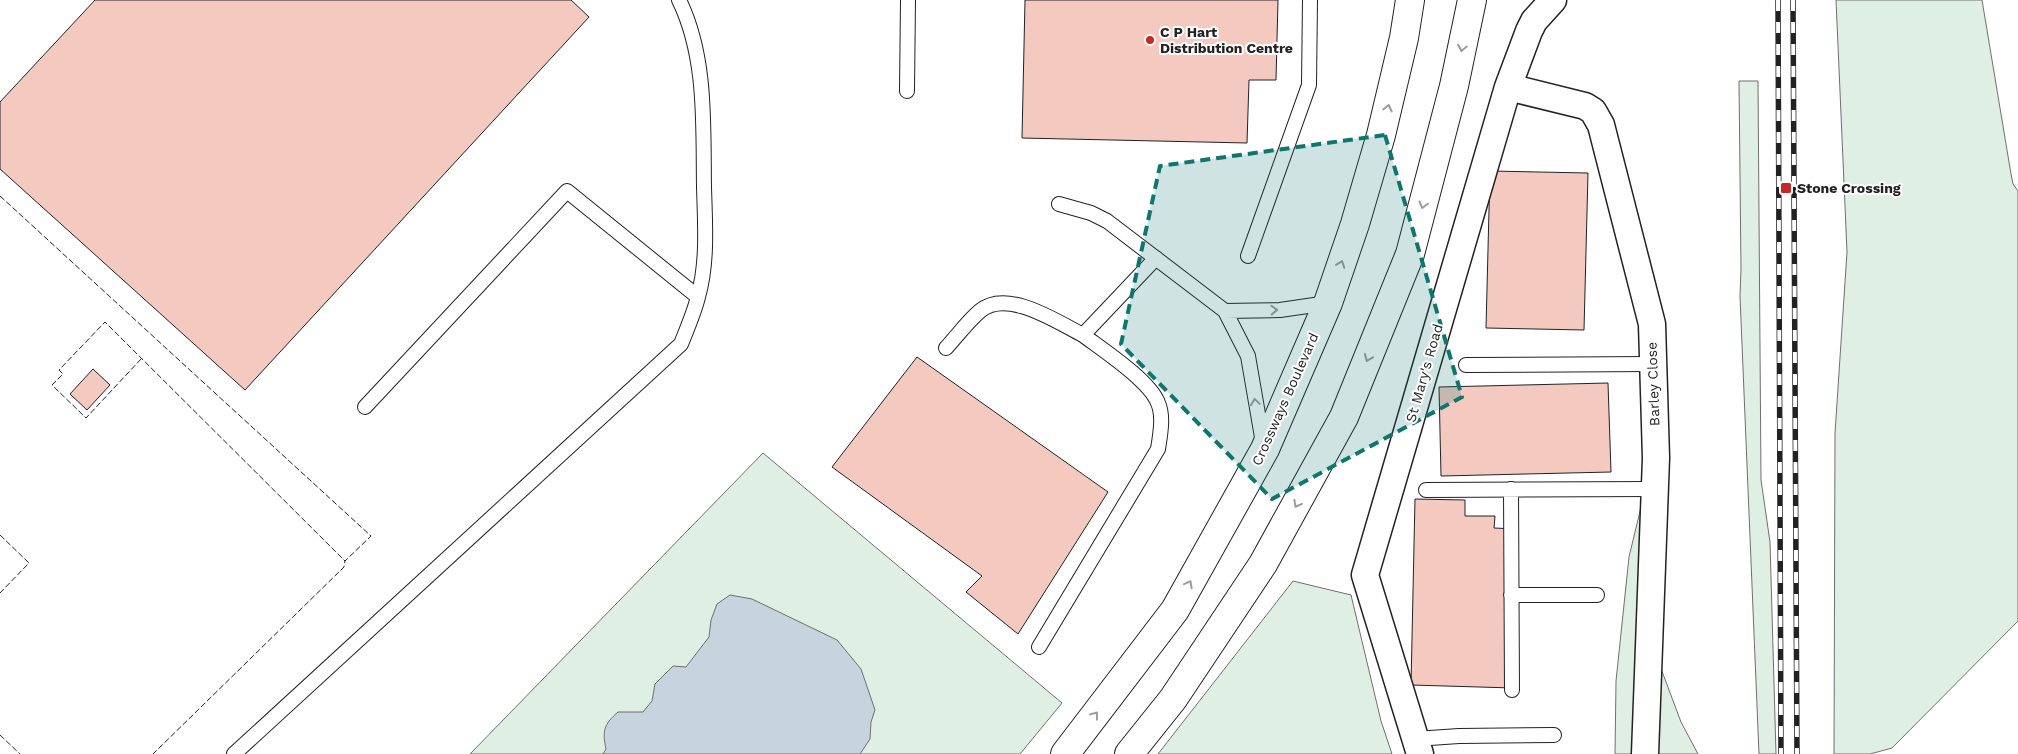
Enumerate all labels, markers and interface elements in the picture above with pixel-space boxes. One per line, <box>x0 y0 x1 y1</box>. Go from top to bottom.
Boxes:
place label: C P Hart Distribution Centre <box>1160 24 1293 56</box>
marker: C P Hart Distribution Centre <box>1144 34 1156 46</box>
one-way arrow <box>1457 43 1468 52</box>
one-way arrow <box>1382 103 1393 112</box>
place label: Stone Crossing <box>1797 180 1901 196</box>
marker: Stone Crossing <box>1779 181 1793 195</box>
one-way arrow <box>1418 201 1429 210</box>
one-way arrow <box>1336 260 1346 268</box>
one-way arrow <box>1270 305 1278 315</box>
street label: St Mary's Road <box>1402 322 1446 424</box>
street label: Crossways Boulevard <box>1248 330 1322 468</box>
street label: Barley Close <box>1644 342 1662 426</box>
one-way arrow <box>1364 353 1374 362</box>
one-way arrow <box>1250 397 1261 405</box>
one-way arrow <box>1293 498 1303 507</box>
one-way arrow <box>1183 580 1193 589</box>
one-way arrow <box>1089 712 1097 721</box>

